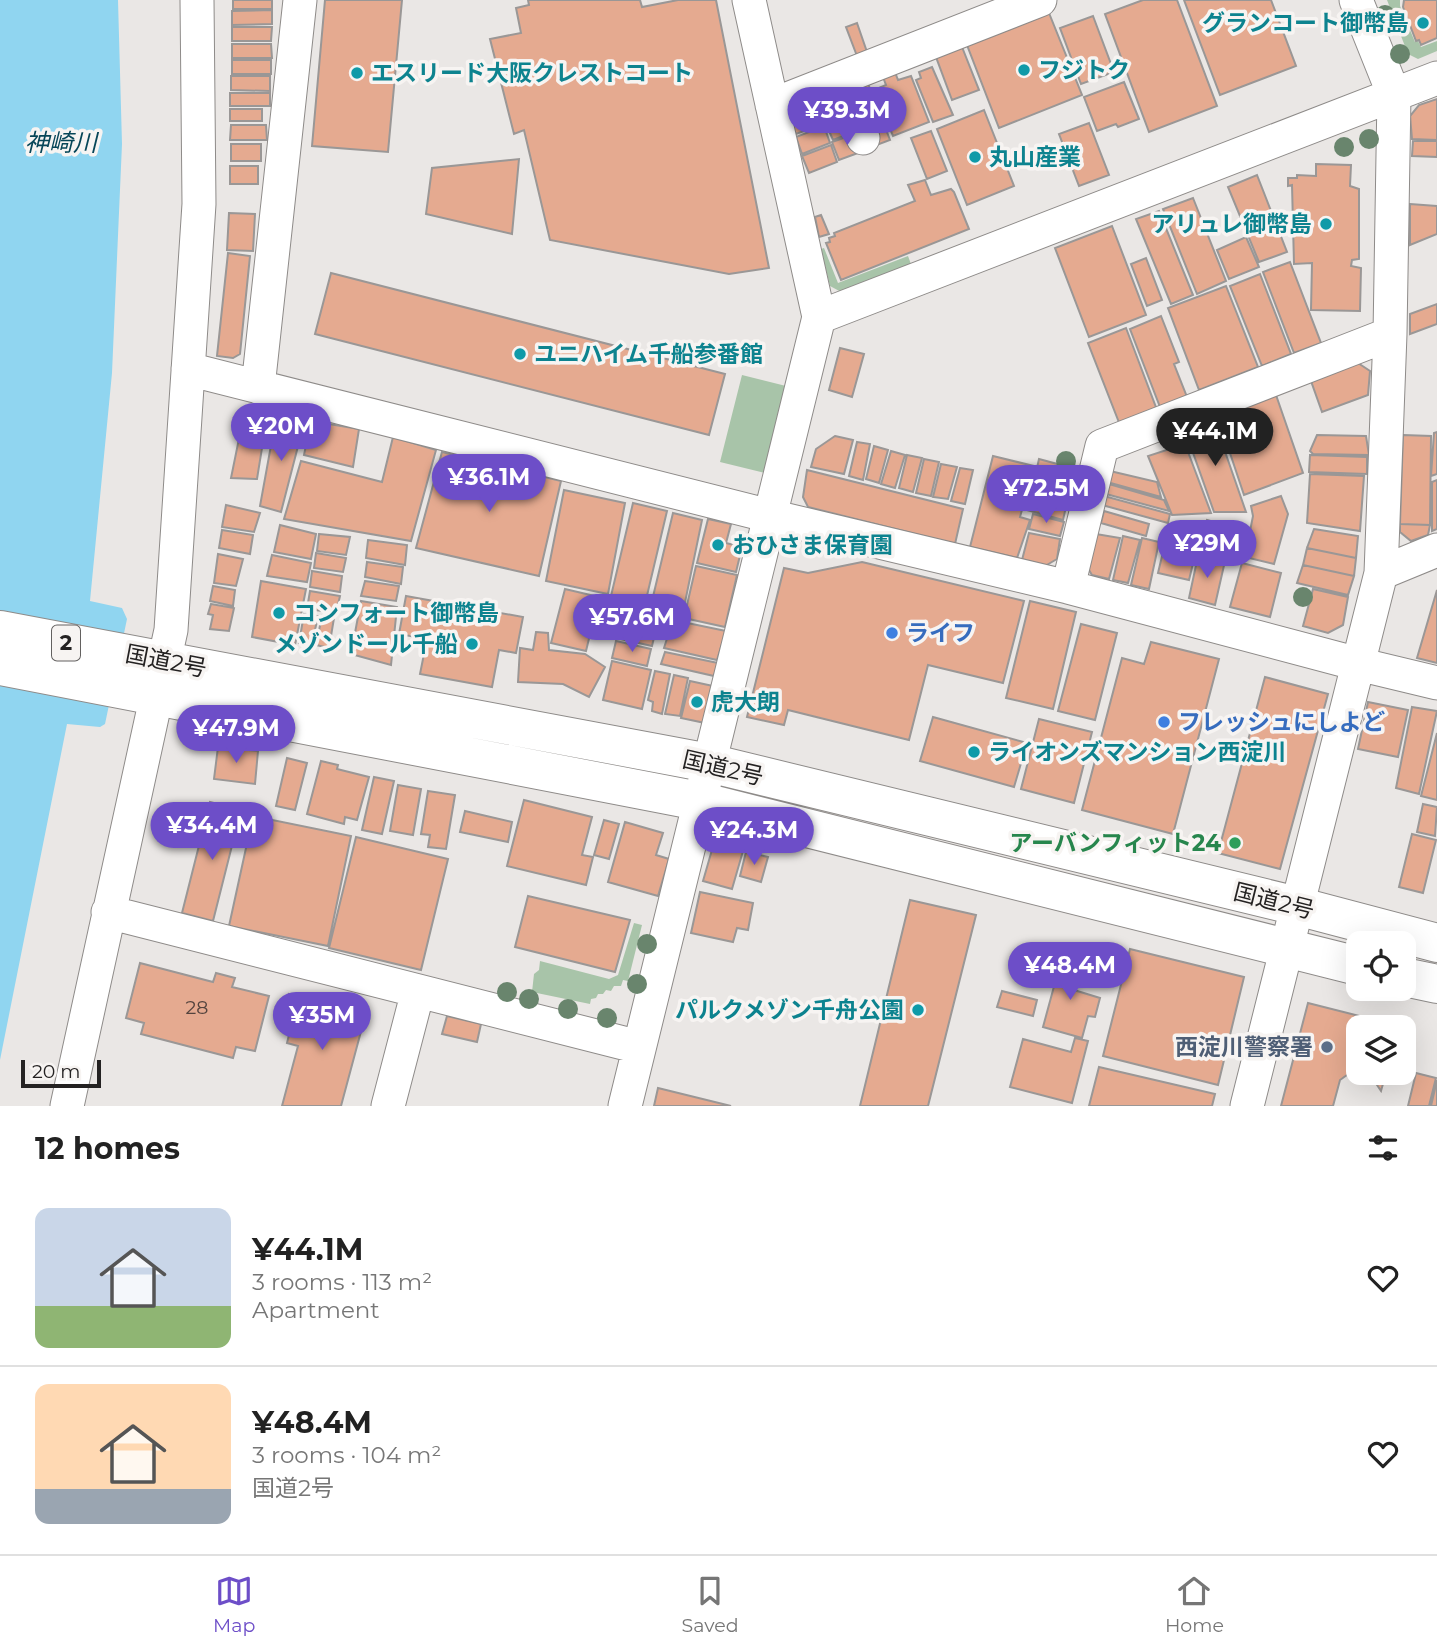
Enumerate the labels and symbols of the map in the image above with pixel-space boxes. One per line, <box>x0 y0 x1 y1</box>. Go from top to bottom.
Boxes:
place label: グランコート御幣島 <box>1202 9 1409 37</box>
marker: グランコート御幣島 <box>1415 15 1431 31</box>
place label: フジトク <box>1038 56 1130 84</box>
place label: エスリード大阪クレストコート <box>371 59 693 87</box>
marker: フジトク <box>1016 62 1032 78</box>
marker: エスリード大阪クレストコート <box>349 65 365 81</box>
pin: ¥39.3M <box>790 88 904 147</box>
water label: 神崎川 <box>25 128 100 157</box>
place label: 丸山産業 <box>989 143 1081 171</box>
marker: 丸山産業 <box>967 149 983 165</box>
place label: アリュレ御幣島 <box>1151 210 1312 238</box>
marker: アリュレ御幣島 <box>1318 216 1334 232</box>
place label: ユニハイム千船参番館 <box>534 340 763 368</box>
marker: ユニハイム千船参番館 <box>512 346 528 362</box>
pin: ¥20M <box>240 404 322 463</box>
pin: ¥44.1M <box>1158 408 1272 468</box>
pin: ¥36.1M <box>432 454 546 514</box>
pin: ¥72.5M <box>989 466 1103 525</box>
pin: ¥29M <box>1166 520 1248 580</box>
place label: おひさま保育園 <box>732 531 893 559</box>
marker: おひさま保育園 <box>710 537 726 553</box>
pin: ¥57.6M <box>575 594 689 654</box>
place label: コンフォート御幣島 <box>293 599 499 627</box>
marker: コンフォート御幣島 <box>271 605 287 621</box>
place label: ライフ <box>906 619 975 647</box>
marker: ライフ <box>884 625 900 641</box>
road number: 2 <box>52 626 80 660</box>
place label: メゾンドール千船 <box>274 630 458 658</box>
marker: メゾンドール千船 <box>464 636 480 652</box>
street label: 国道2号 <box>123 639 209 683</box>
place label: 虎大朗 <box>711 688 780 716</box>
marker: 虎大朗 <box>689 694 705 710</box>
pin: ¥47.9M <box>179 706 293 765</box>
place label: フレッシュにしよど <box>1178 708 1385 736</box>
marker: フレッシュにしよど <box>1156 714 1172 730</box>
place label: ライオンズマンション西淀川 <box>988 738 1287 766</box>
marker: ライオンズマンション西淀川 <box>966 744 982 760</box>
street label: 国道2号 <box>680 745 766 791</box>
pin: ¥34.4M <box>155 802 269 862</box>
pin: ¥24.3M <box>697 808 811 867</box>
place label: アーバンフィット24 <box>1009 829 1221 857</box>
marker: アーバンフィット24 <box>1227 835 1243 851</box>
street label: 国道2号 <box>1231 877 1317 925</box>
pin: ¥48.4M <box>1013 942 1127 1002</box>
pin: ¥35M <box>281 992 363 1052</box>
house number: 28 <box>186 996 208 1019</box>
place label: パルクメゾン千舟公園 <box>675 996 904 1024</box>
marker: パルクメゾン千舟公園 <box>910 1002 926 1018</box>
place label: 西淀川警察署 <box>1175 1033 1313 1061</box>
marker: 西淀川警察署 <box>1319 1039 1335 1055</box>
scale bar <box>21 1057 102 1089</box>

